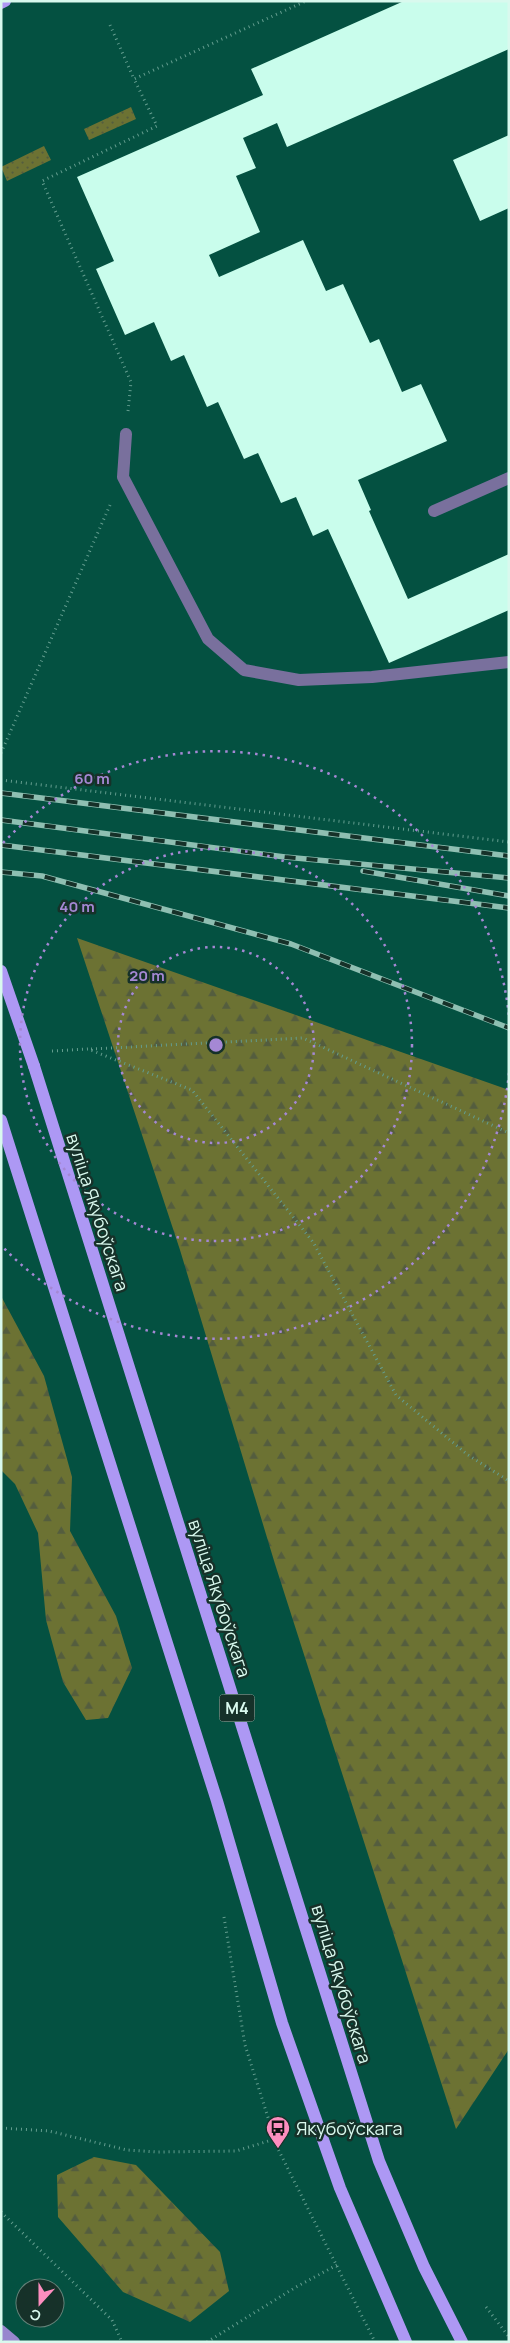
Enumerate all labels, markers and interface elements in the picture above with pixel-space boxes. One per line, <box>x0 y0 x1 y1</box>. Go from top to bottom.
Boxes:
text: 60 m <box>74 768 110 789</box>
text: 40 m <box>59 896 95 917</box>
text: 20 m <box>129 965 165 986</box>
centre of rings <box>207 1036 225 1054</box>
street label: вуліца Якубоўскага <box>61 1130 135 1294</box>
street label: вуліца Якубоўскага <box>183 1516 257 1680</box>
road number: М4 <box>220 1695 254 1722</box>
street label: вуліца Якубоўскага <box>306 1902 378 2066</box>
bus stop icon: Якубоўскага <box>265 2115 291 2149</box>
place label: Якубоўскага <box>296 2116 403 2140</box>
north arrow <box>15 2278 65 2328</box>
text: С <box>27 2305 43 2326</box>

